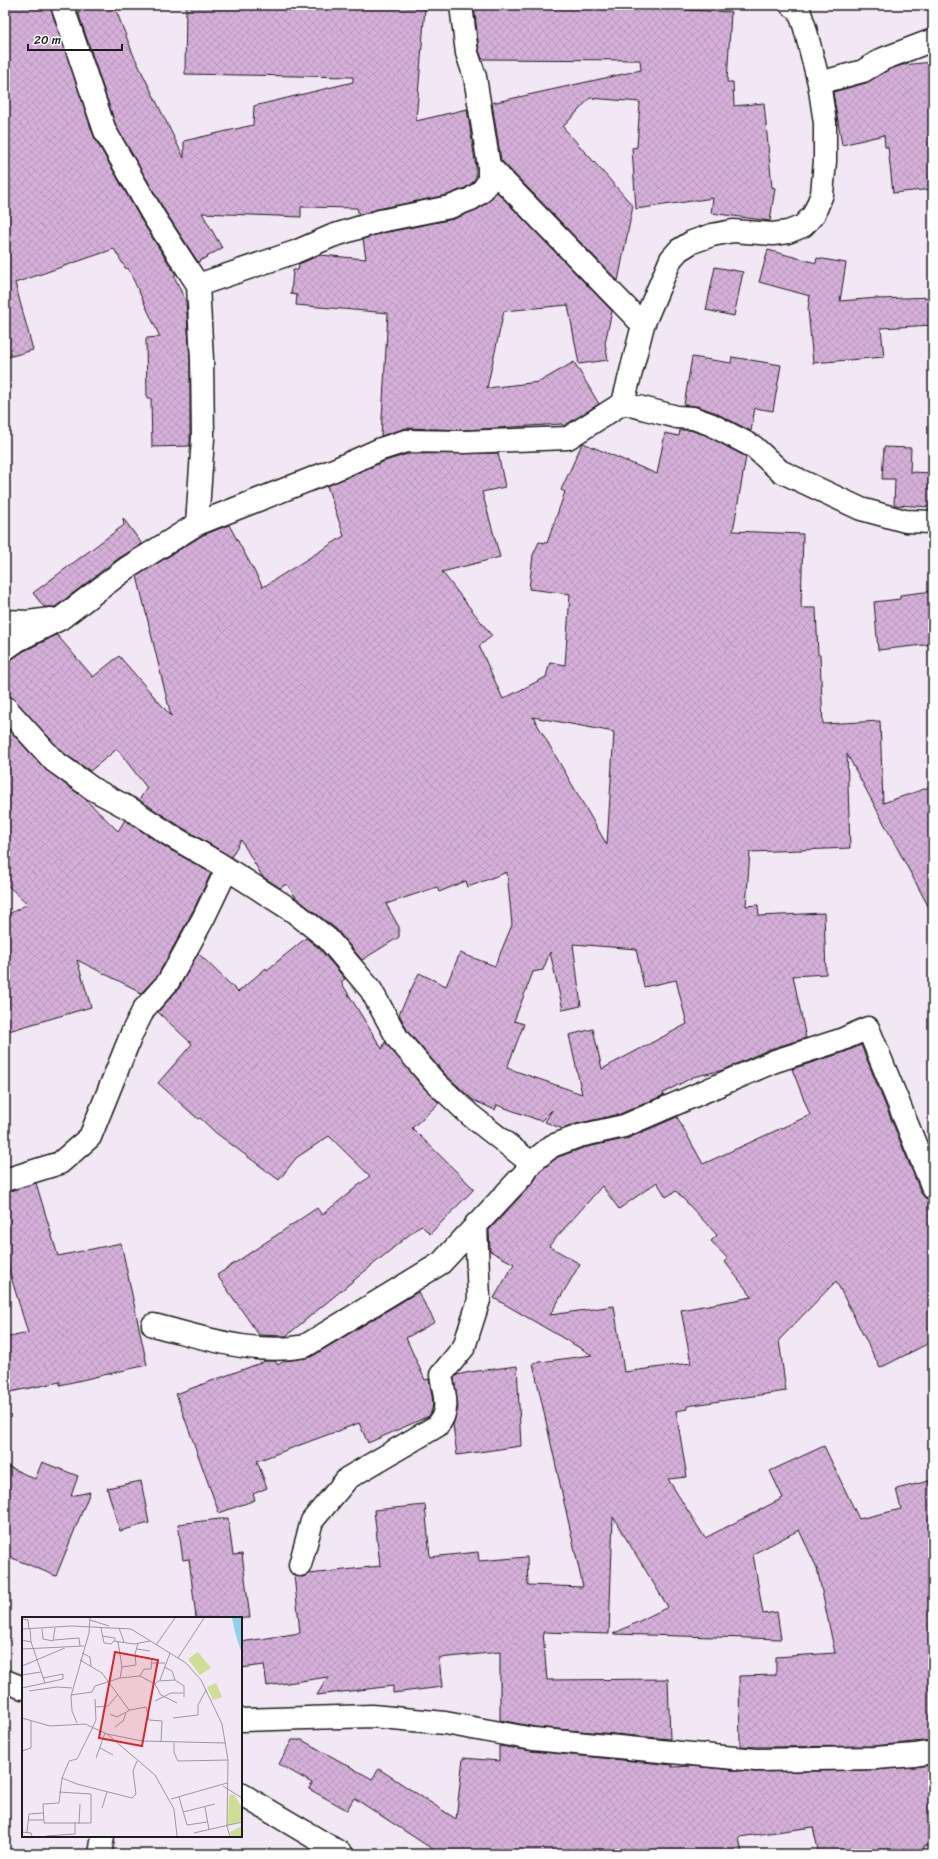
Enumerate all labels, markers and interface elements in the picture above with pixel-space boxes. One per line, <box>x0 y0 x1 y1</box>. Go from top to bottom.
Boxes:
scale bar <box>28 26 122 52</box>
text: 20 m <box>34 29 61 51</box>
inset map <box>22 1617 242 1837</box>

